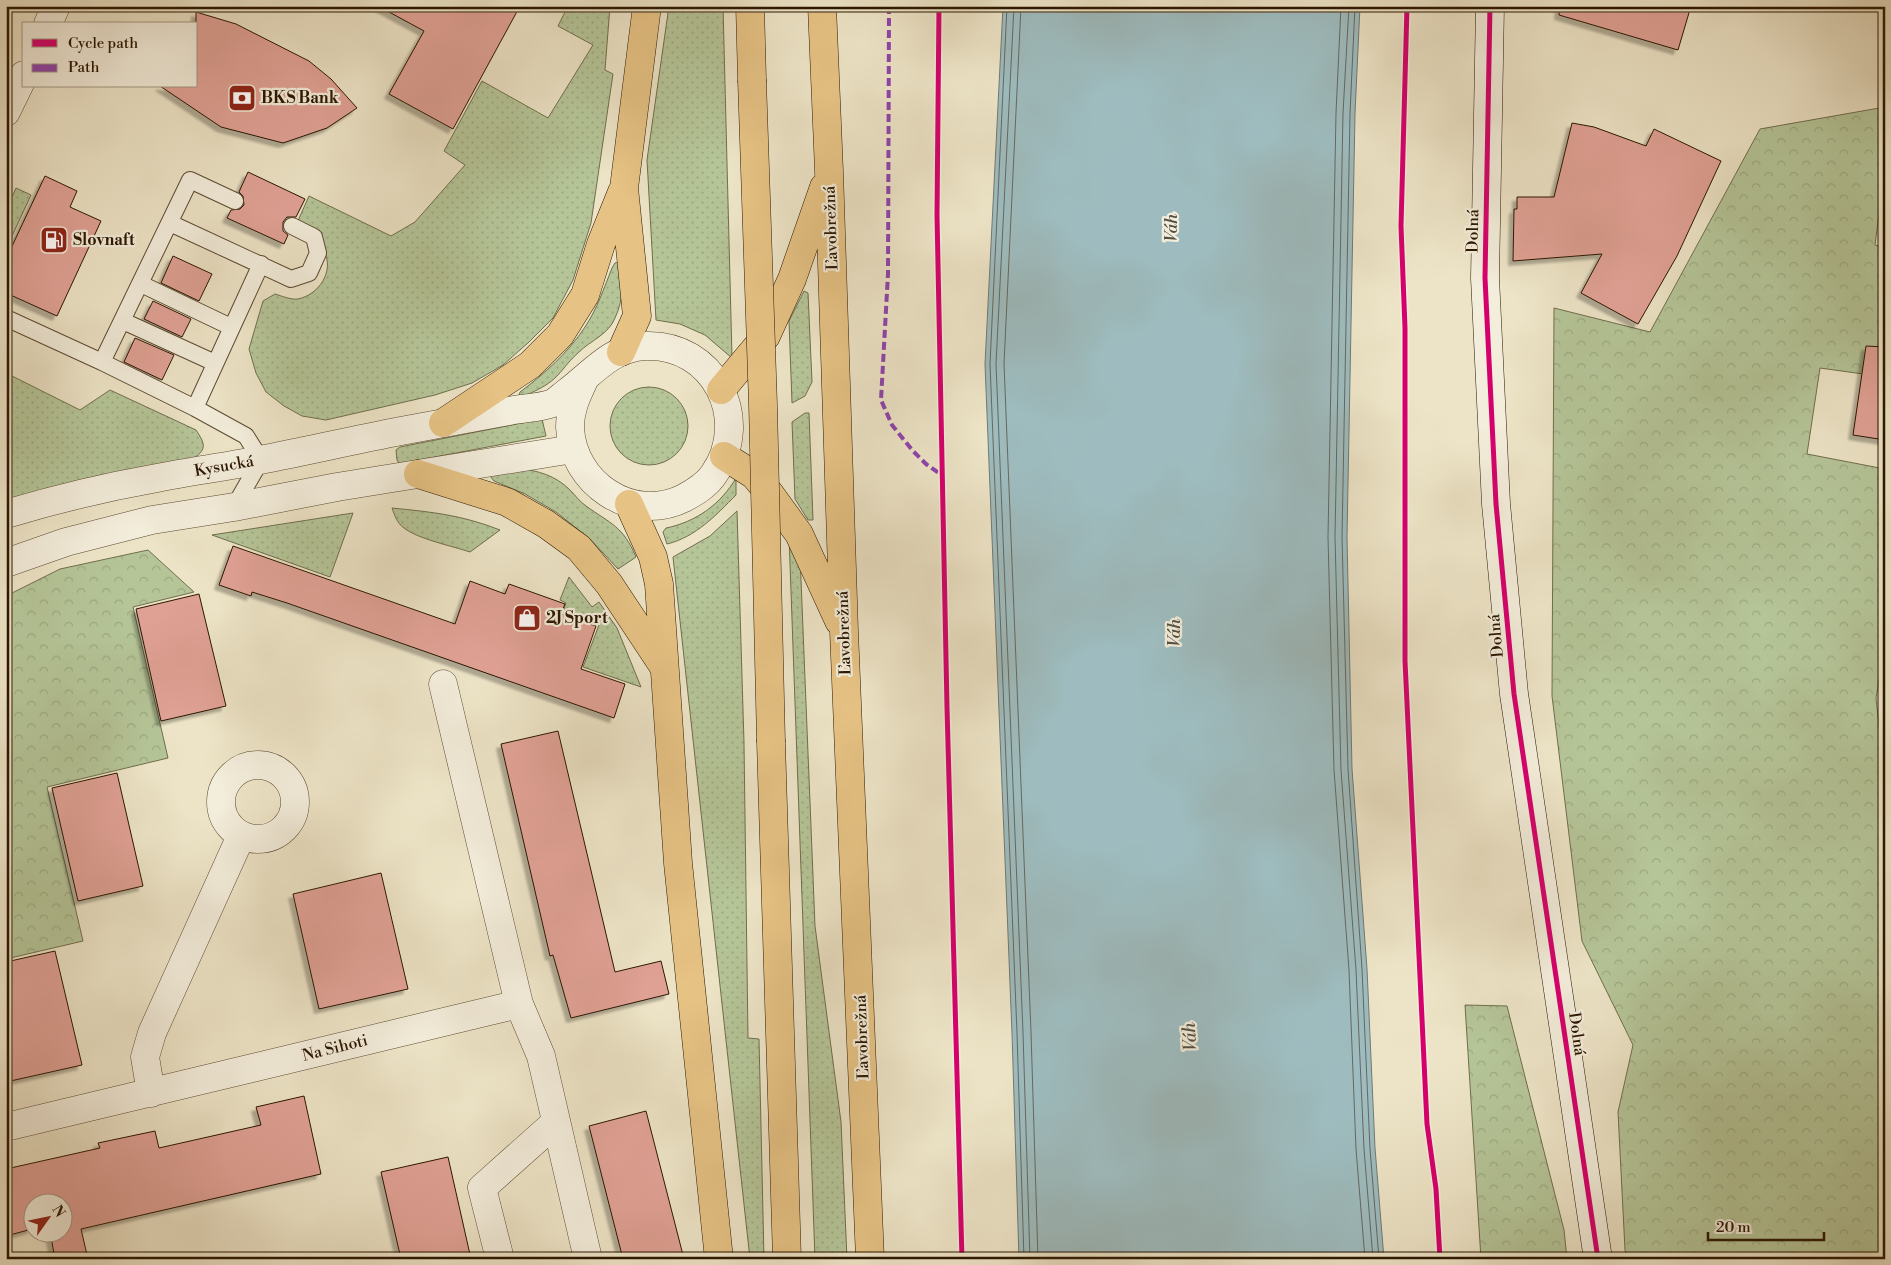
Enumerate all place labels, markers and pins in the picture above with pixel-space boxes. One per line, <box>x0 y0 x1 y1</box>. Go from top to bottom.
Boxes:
bank icon: BKS Bank <box>227 83 257 113</box>
place label: BKS Bank <box>261 88 340 108</box>
fuel station icon: Slovnaft <box>39 225 69 255</box>
place label: Slovnaft <box>73 230 135 250</box>
shop icon: 2J Sport <box>512 603 542 633</box>
place label: 2J Sport <box>546 608 608 628</box>

